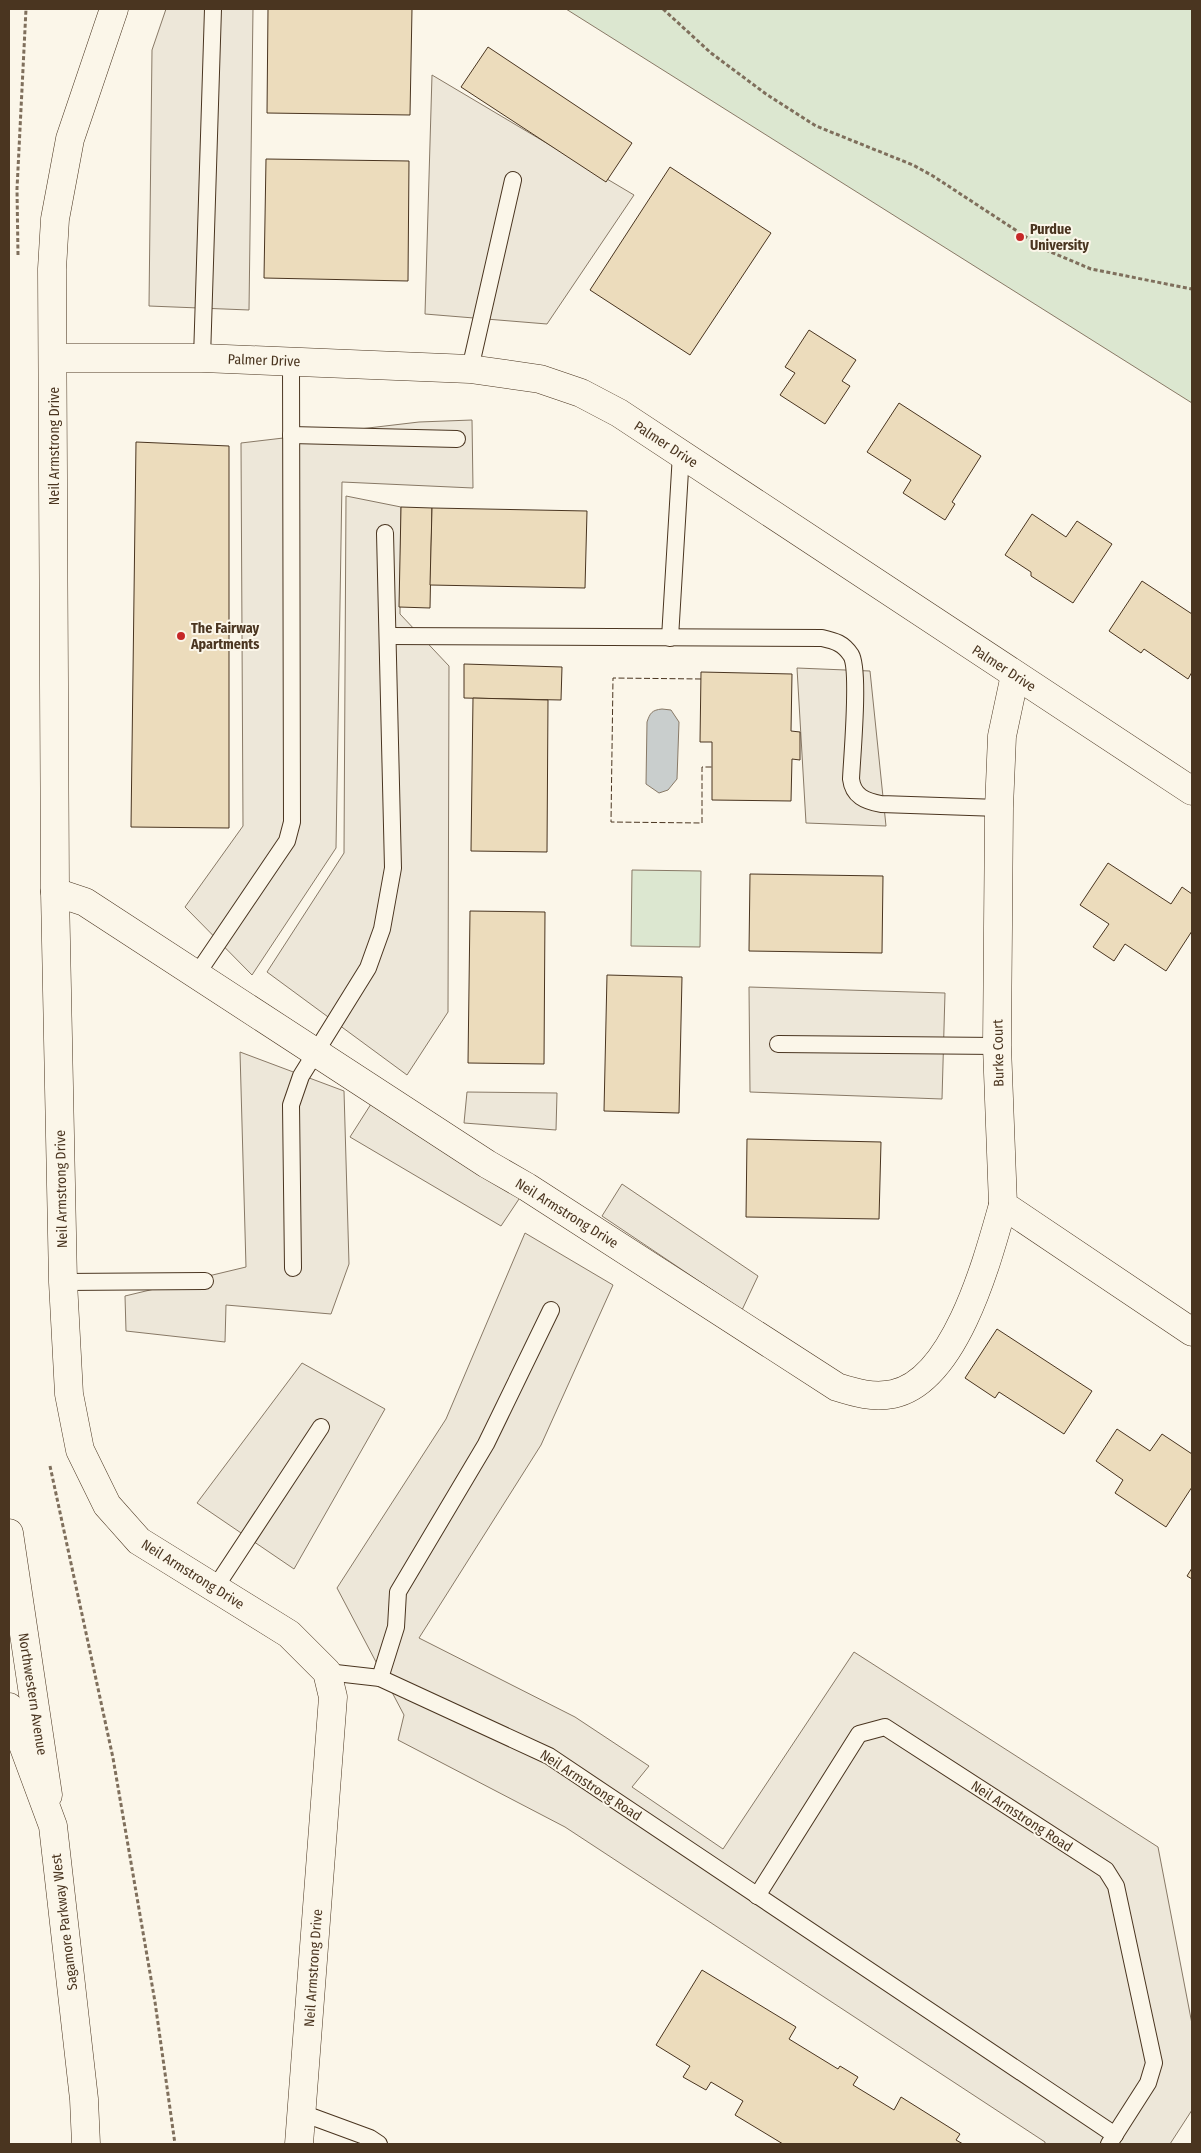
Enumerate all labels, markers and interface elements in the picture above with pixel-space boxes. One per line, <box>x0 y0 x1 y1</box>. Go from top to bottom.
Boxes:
place label: Purdue University <box>1030 221 1089 254</box>
marker: Purdue University <box>1014 231 1026 243</box>
street label: Palmer Drive <box>227 351 301 370</box>
street label: Neil Armstrong Drive <box>46 387 63 505</box>
street label: Palmer Drive <box>631 418 701 471</box>
place label: The Fairway Apartments <box>190 620 259 653</box>
marker: The Fairway Apartments <box>175 630 187 642</box>
street label: Palmer Drive <box>969 642 1039 695</box>
street label: Burke Court <box>989 1019 1008 1087</box>
street label: Neil Armstrong Drive <box>52 1130 71 1248</box>
street label: Neil Armstrong Drive <box>512 1175 621 1252</box>
street label: Neil Armstrong Drive <box>138 1536 247 1613</box>
street label: Northwestern Avenue <box>14 1632 51 1757</box>
street label: Neil Armstrong Road <box>537 1746 645 1825</box>
street label: Neil Armstrong Road <box>968 1777 1076 1856</box>
street label: Sagamore Parkway West <box>48 1852 81 1991</box>
street label: Neil Armstrong Drive <box>301 1908 326 2028</box>

